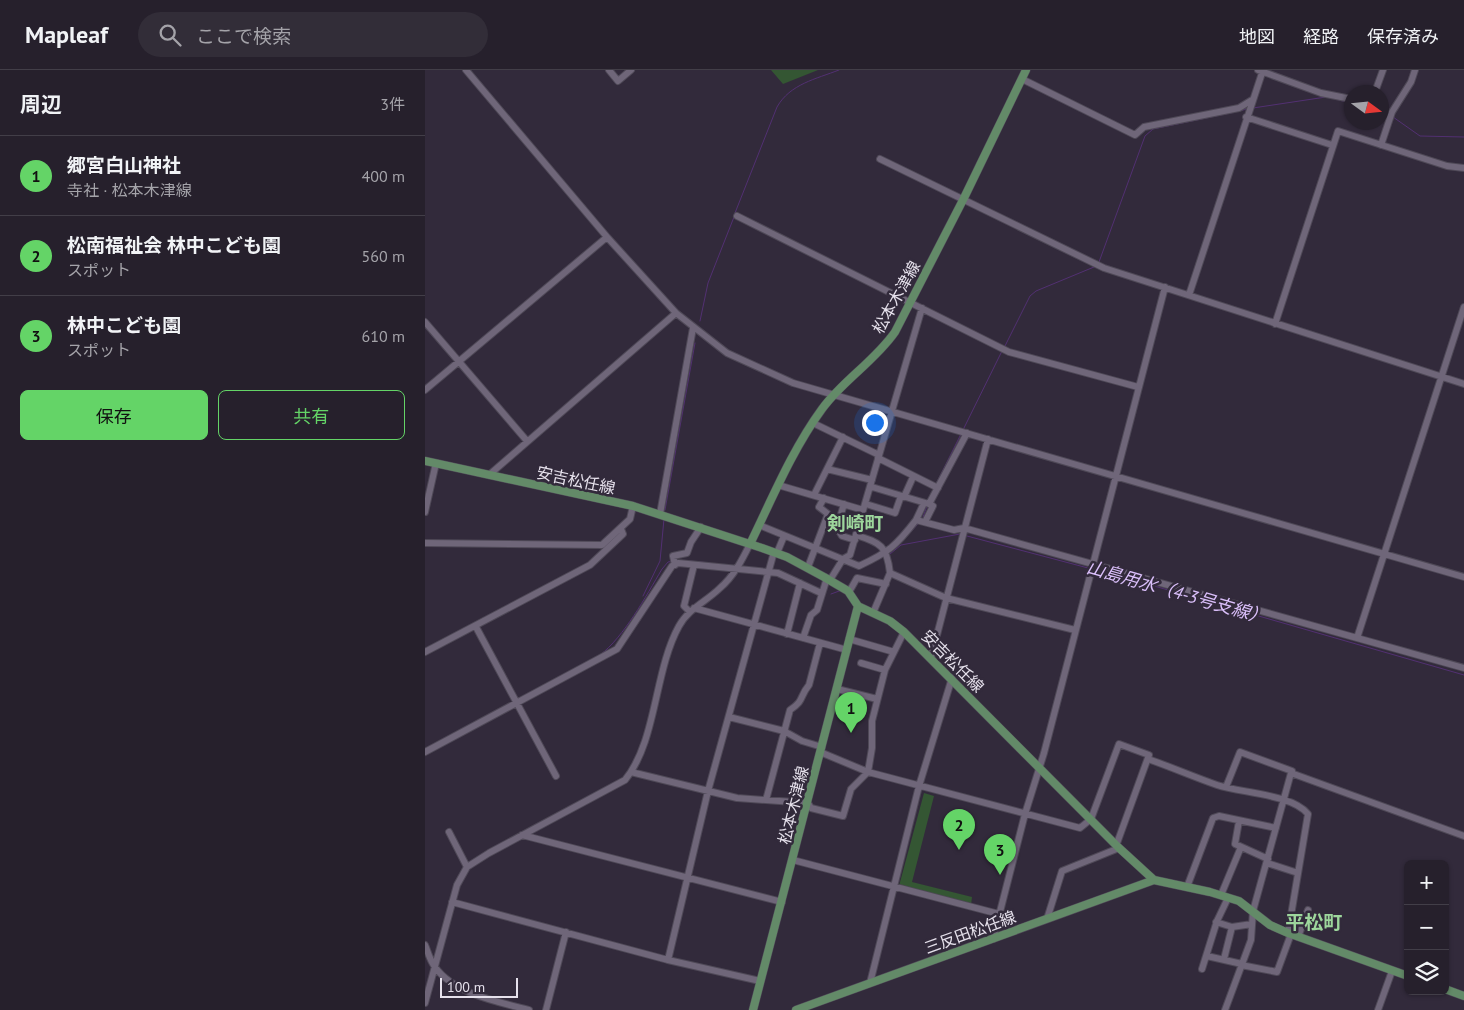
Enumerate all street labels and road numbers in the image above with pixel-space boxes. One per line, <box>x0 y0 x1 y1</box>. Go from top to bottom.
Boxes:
street label: 松本木津線 <box>868 257 924 337</box>
street label: 安吉松任線 <box>535 462 617 498</box>
street label: 安吉松任線 <box>918 626 988 696</box>
street label: 松本木津線 <box>774 764 812 846</box>
street label: 三反田松任線 <box>921 906 1019 958</box>

